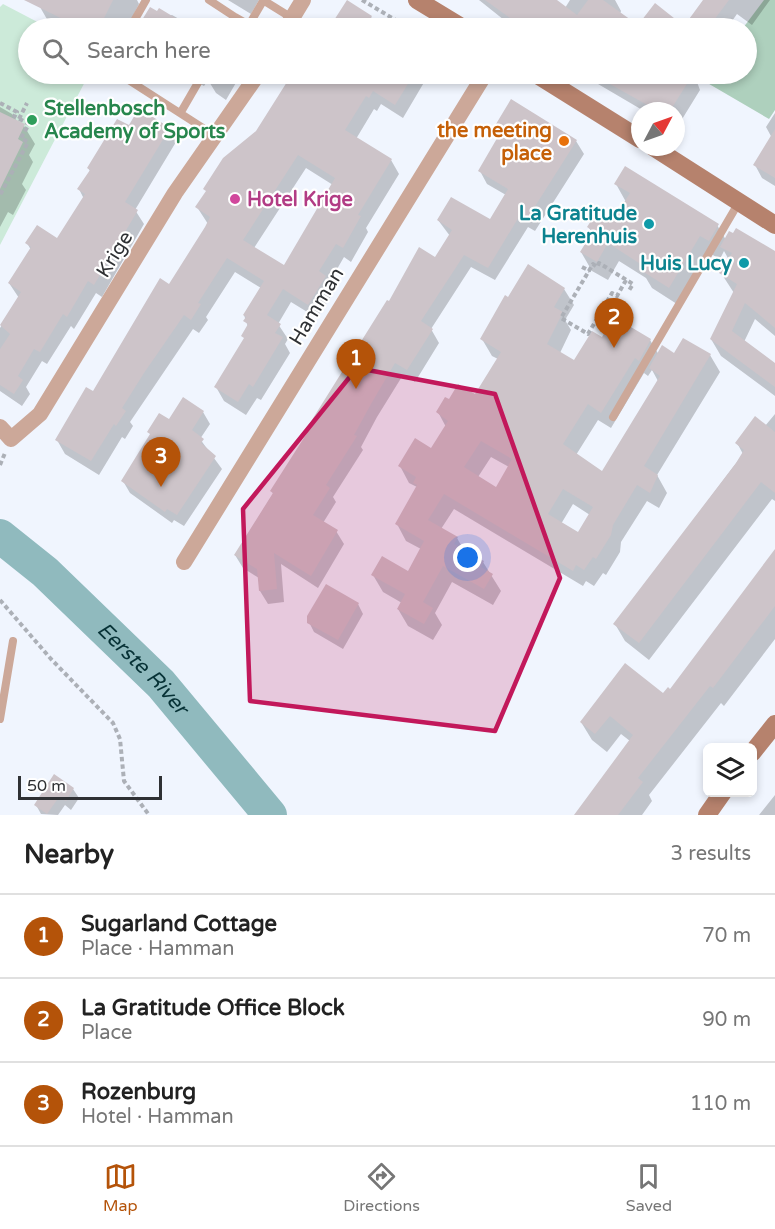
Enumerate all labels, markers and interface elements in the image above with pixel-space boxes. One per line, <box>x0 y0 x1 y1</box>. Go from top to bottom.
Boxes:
search box <box>18 18 757 84</box>
icon: search <box>39 35 72 68</box>
text: Search here <box>87 38 211 64</box>
place label: Stellenbosch Academy of Sports <box>44 97 226 144</box>
north arrow <box>631 102 685 156</box>
marker: Stellenbosch Academy of Sports <box>25 113 39 127</box>
place label: the meeting place <box>437 119 552 166</box>
marker: the meeting place <box>557 134 571 148</box>
place label: Hotel Krige <box>247 188 353 212</box>
marker: Hotel Krige <box>228 192 242 206</box>
place label: La Gratitude Herenhuis <box>519 202 637 249</box>
marker: La Gratitude Herenhuis <box>642 217 656 231</box>
street label: Krige <box>91 227 138 282</box>
place label: Huis Lucy <box>640 252 732 276</box>
marker: Huis Lucy <box>737 256 751 270</box>
street label: Hamman <box>284 263 349 350</box>
pin: 2 <box>594 298 634 348</box>
pin: 1 <box>336 340 376 389</box>
pin: 3 <box>142 438 180 487</box>
your location <box>453 543 482 572</box>
water label: Eerste River <box>92 617 195 722</box>
map controls <box>703 743 757 797</box>
button: layers <box>703 743 757 797</box>
scale bar <box>18 773 162 800</box>
text: 50 m <box>27 776 66 796</box>
text: Nearby <box>24 839 114 870</box>
text: 3 results <box>671 842 751 866</box>
text: Sugarland Cottage <box>81 911 277 937</box>
text: 1 <box>37 924 50 948</box>
text: 70 m <box>702 924 751 948</box>
text: Place · Hamman <box>81 937 235 961</box>
text: La Gratitude Office Block <box>81 995 345 1021</box>
text: 2 <box>37 1008 50 1032</box>
text: 90 m <box>702 1008 751 1032</box>
text: Place <box>81 1021 132 1045</box>
text: Rozenburg <box>81 1079 196 1105</box>
text: 3 <box>37 1092 50 1116</box>
text: 110 m <box>690 1092 751 1116</box>
text: Hotel · Hamman <box>81 1105 234 1129</box>
tab: Map <box>103 1160 137 1216</box>
tab: Directions <box>343 1160 420 1216</box>
tab: Saved <box>626 1160 672 1216</box>

